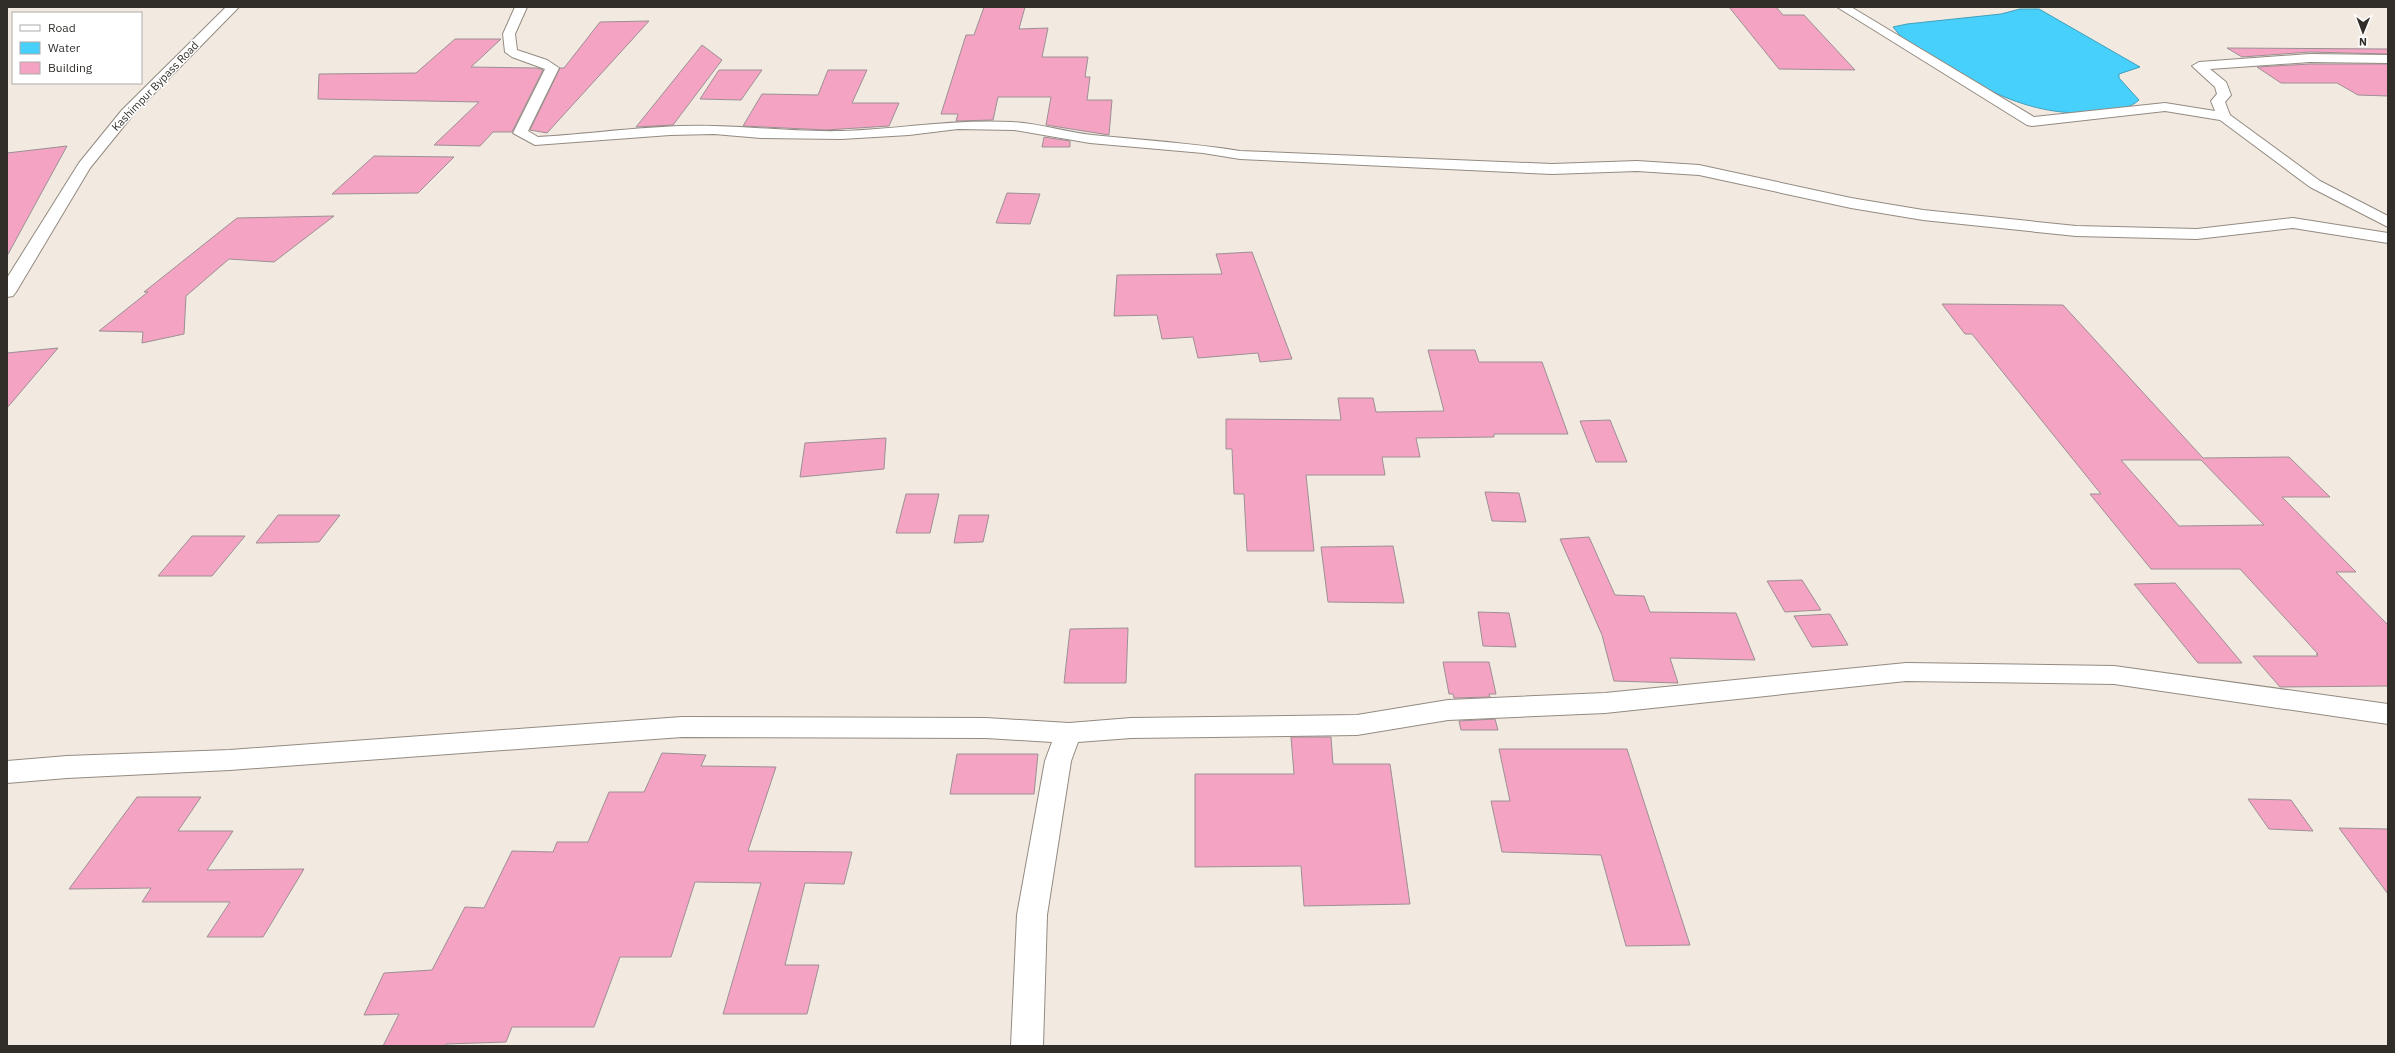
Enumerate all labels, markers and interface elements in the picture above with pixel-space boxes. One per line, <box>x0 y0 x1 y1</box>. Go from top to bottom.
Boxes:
legend <box>12 12 142 84</box>
north arrow <box>2343 12 2383 52</box>
text: Road <box>48 20 76 35</box>
text: N <box>2359 35 2367 49</box>
street label: Kashimpur Bypass Road <box>109 38 201 134</box>
text: Water <box>48 40 81 55</box>
text: Building <box>48 60 93 75</box>

